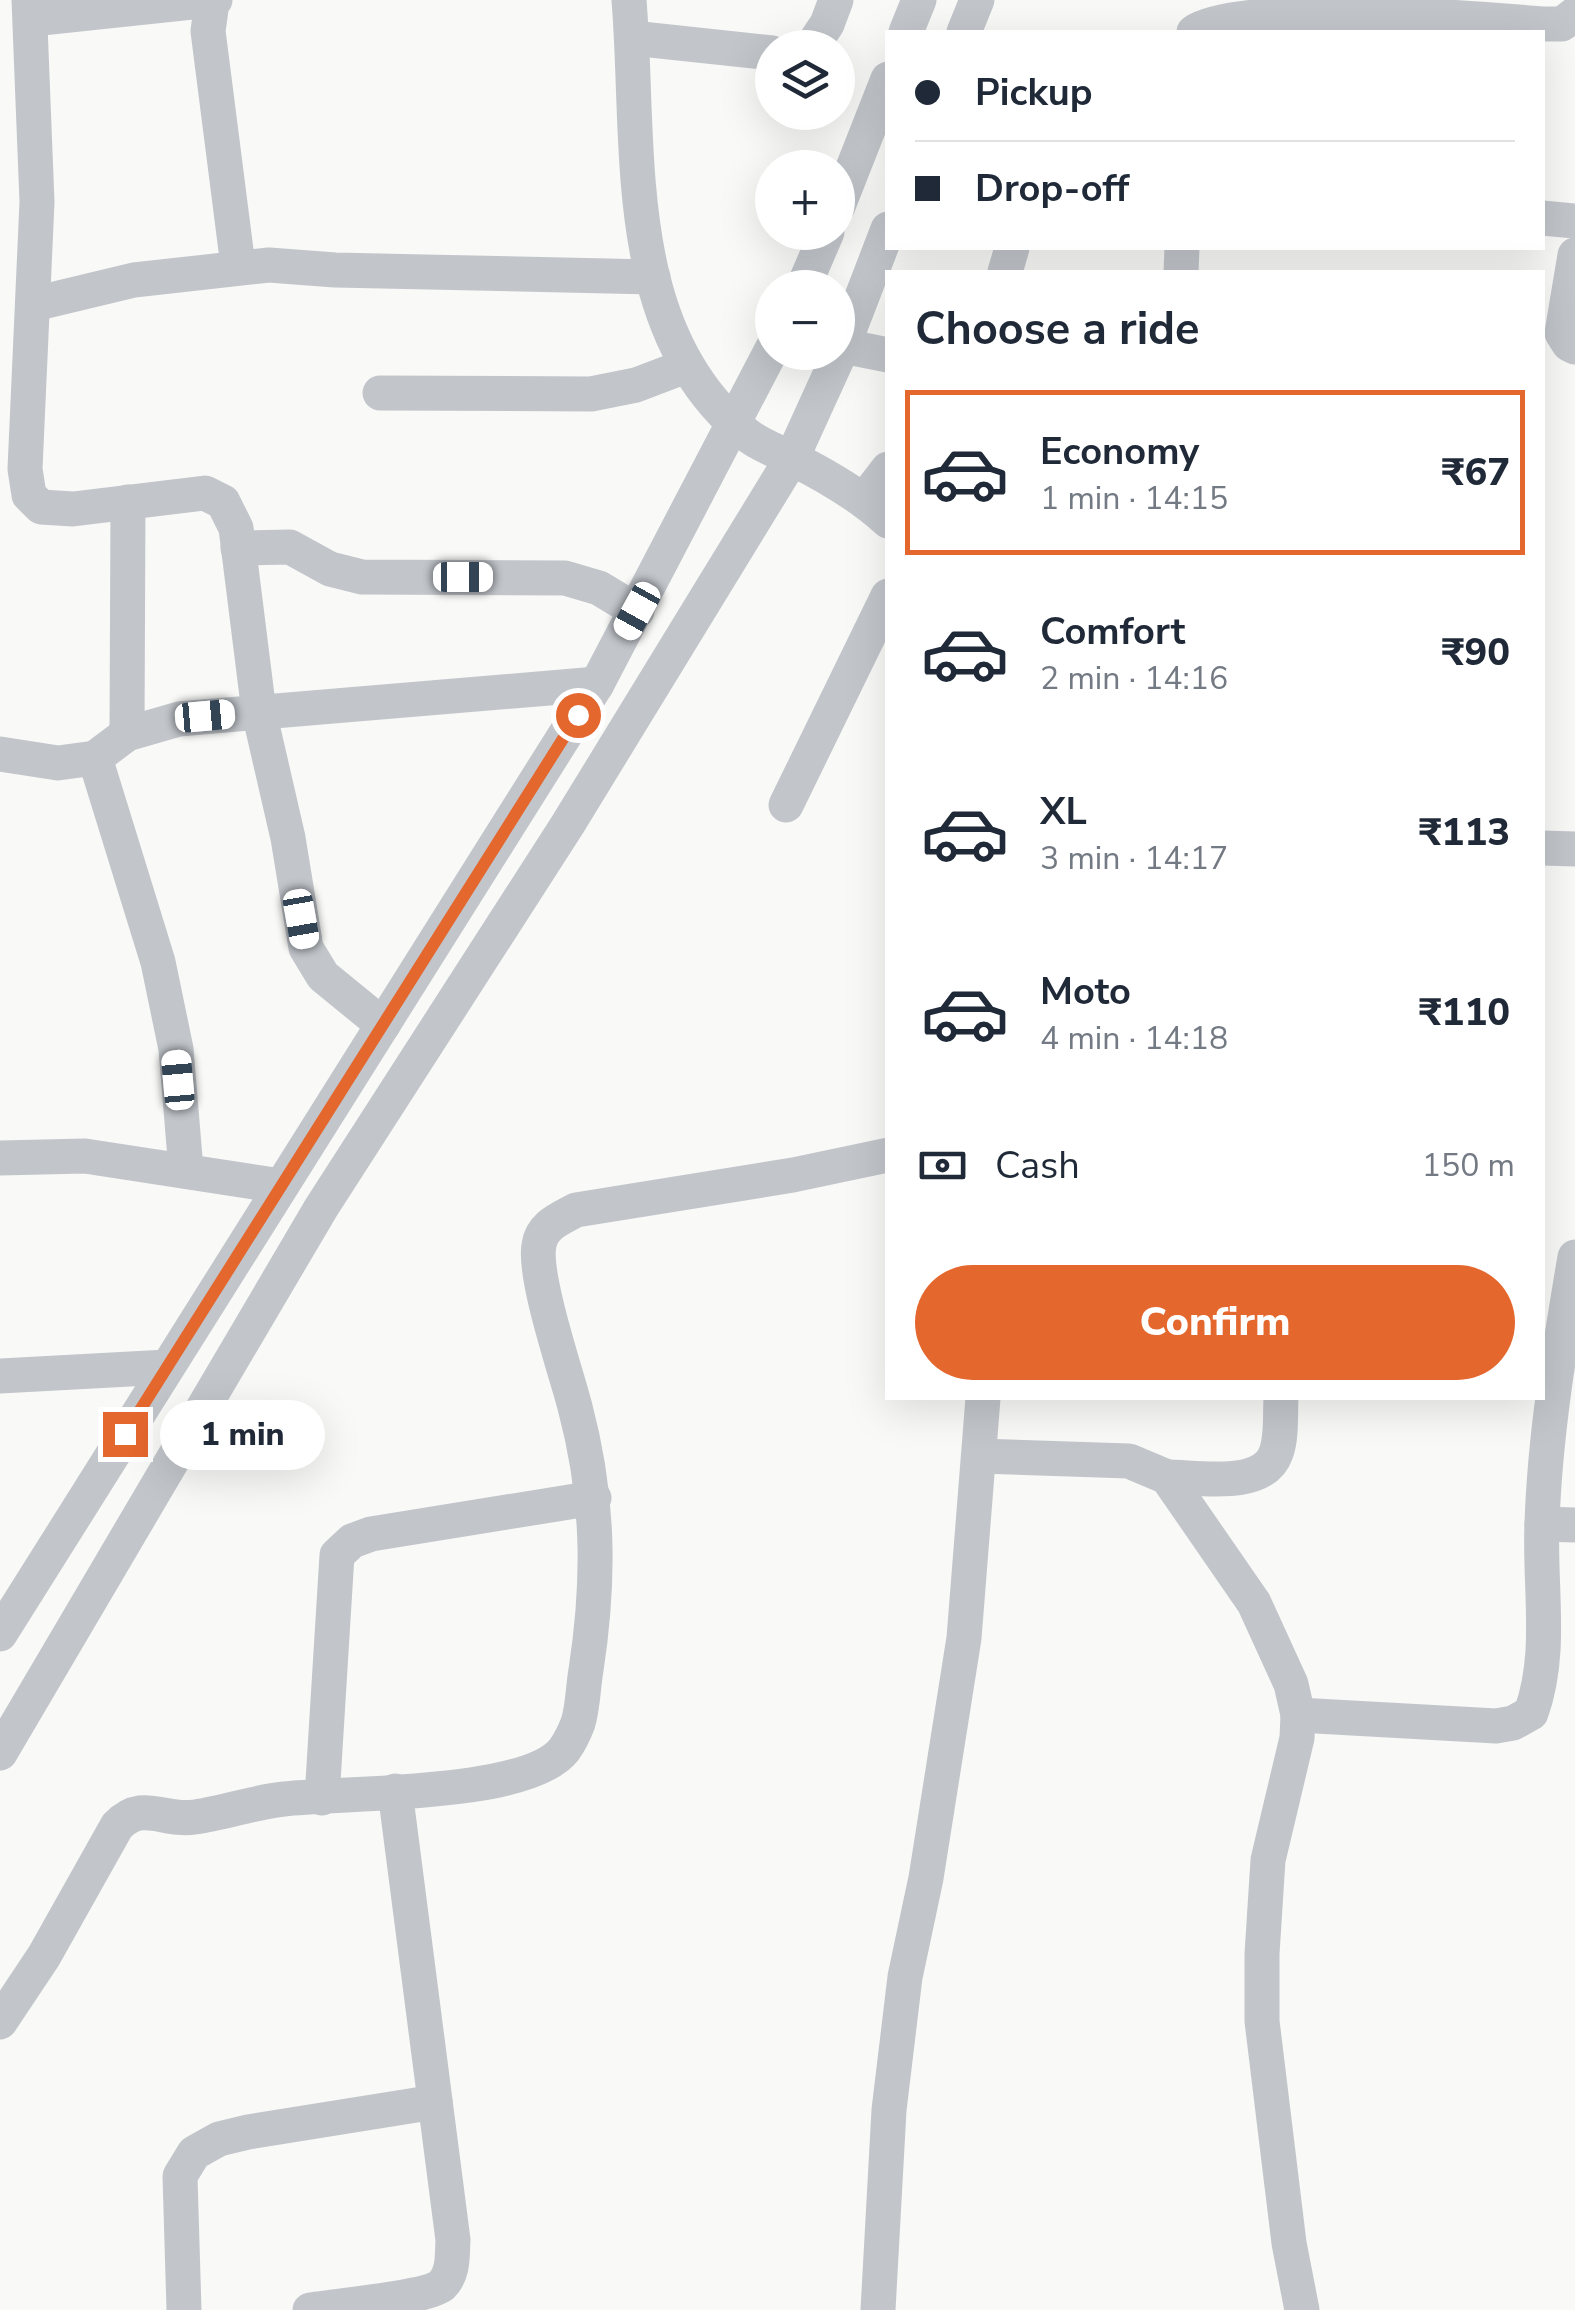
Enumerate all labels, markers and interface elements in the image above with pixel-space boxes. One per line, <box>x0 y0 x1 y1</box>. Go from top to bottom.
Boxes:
map controls <box>755 30 855 370</box>
button: layers <box>755 30 855 130</box>
text: Pickup <box>975 67 1093 118</box>
button: + <box>755 150 855 250</box>
text: Drop-off <box>975 163 1129 214</box>
button: − <box>755 270 855 370</box>
text: Choose a ride <box>915 299 1200 360</box>
text: Economy <box>1040 426 1199 477</box>
icon: car <box>920 428 1010 518</box>
text: ₹67 <box>1442 447 1510 498</box>
text: 1 min · 14:15 <box>1040 477 1228 520</box>
car <box>433 562 493 592</box>
car <box>609 577 665 645</box>
text: Comfort <box>1040 606 1185 657</box>
icon: car <box>920 608 1010 698</box>
text: ₹90 <box>1442 627 1510 678</box>
text: 2 min · 14:16 <box>1040 657 1228 700</box>
route start <box>556 693 601 738</box>
car <box>174 698 236 734</box>
text: XL <box>1040 786 1087 837</box>
icon: car <box>920 788 1010 878</box>
text: ₹113 <box>1419 807 1510 858</box>
text: 3 min · 14:17 <box>1040 837 1228 880</box>
car <box>281 887 321 951</box>
text: Moto <box>1040 966 1131 1017</box>
icon: car <box>920 968 1010 1058</box>
text: ₹110 <box>1419 987 1510 1038</box>
text: 4 min · 14:18 <box>1040 1017 1228 1060</box>
car <box>160 1049 196 1111</box>
icon: cash <box>915 1138 970 1193</box>
text: Cash <box>995 1140 1080 1191</box>
text: 150 m <box>1422 1144 1515 1187</box>
button: Confirm <box>915 1265 1515 1380</box>
callout: 1 min <box>160 1399 325 1469</box>
route end <box>103 1412 148 1457</box>
text: 1 min <box>200 1413 285 1456</box>

